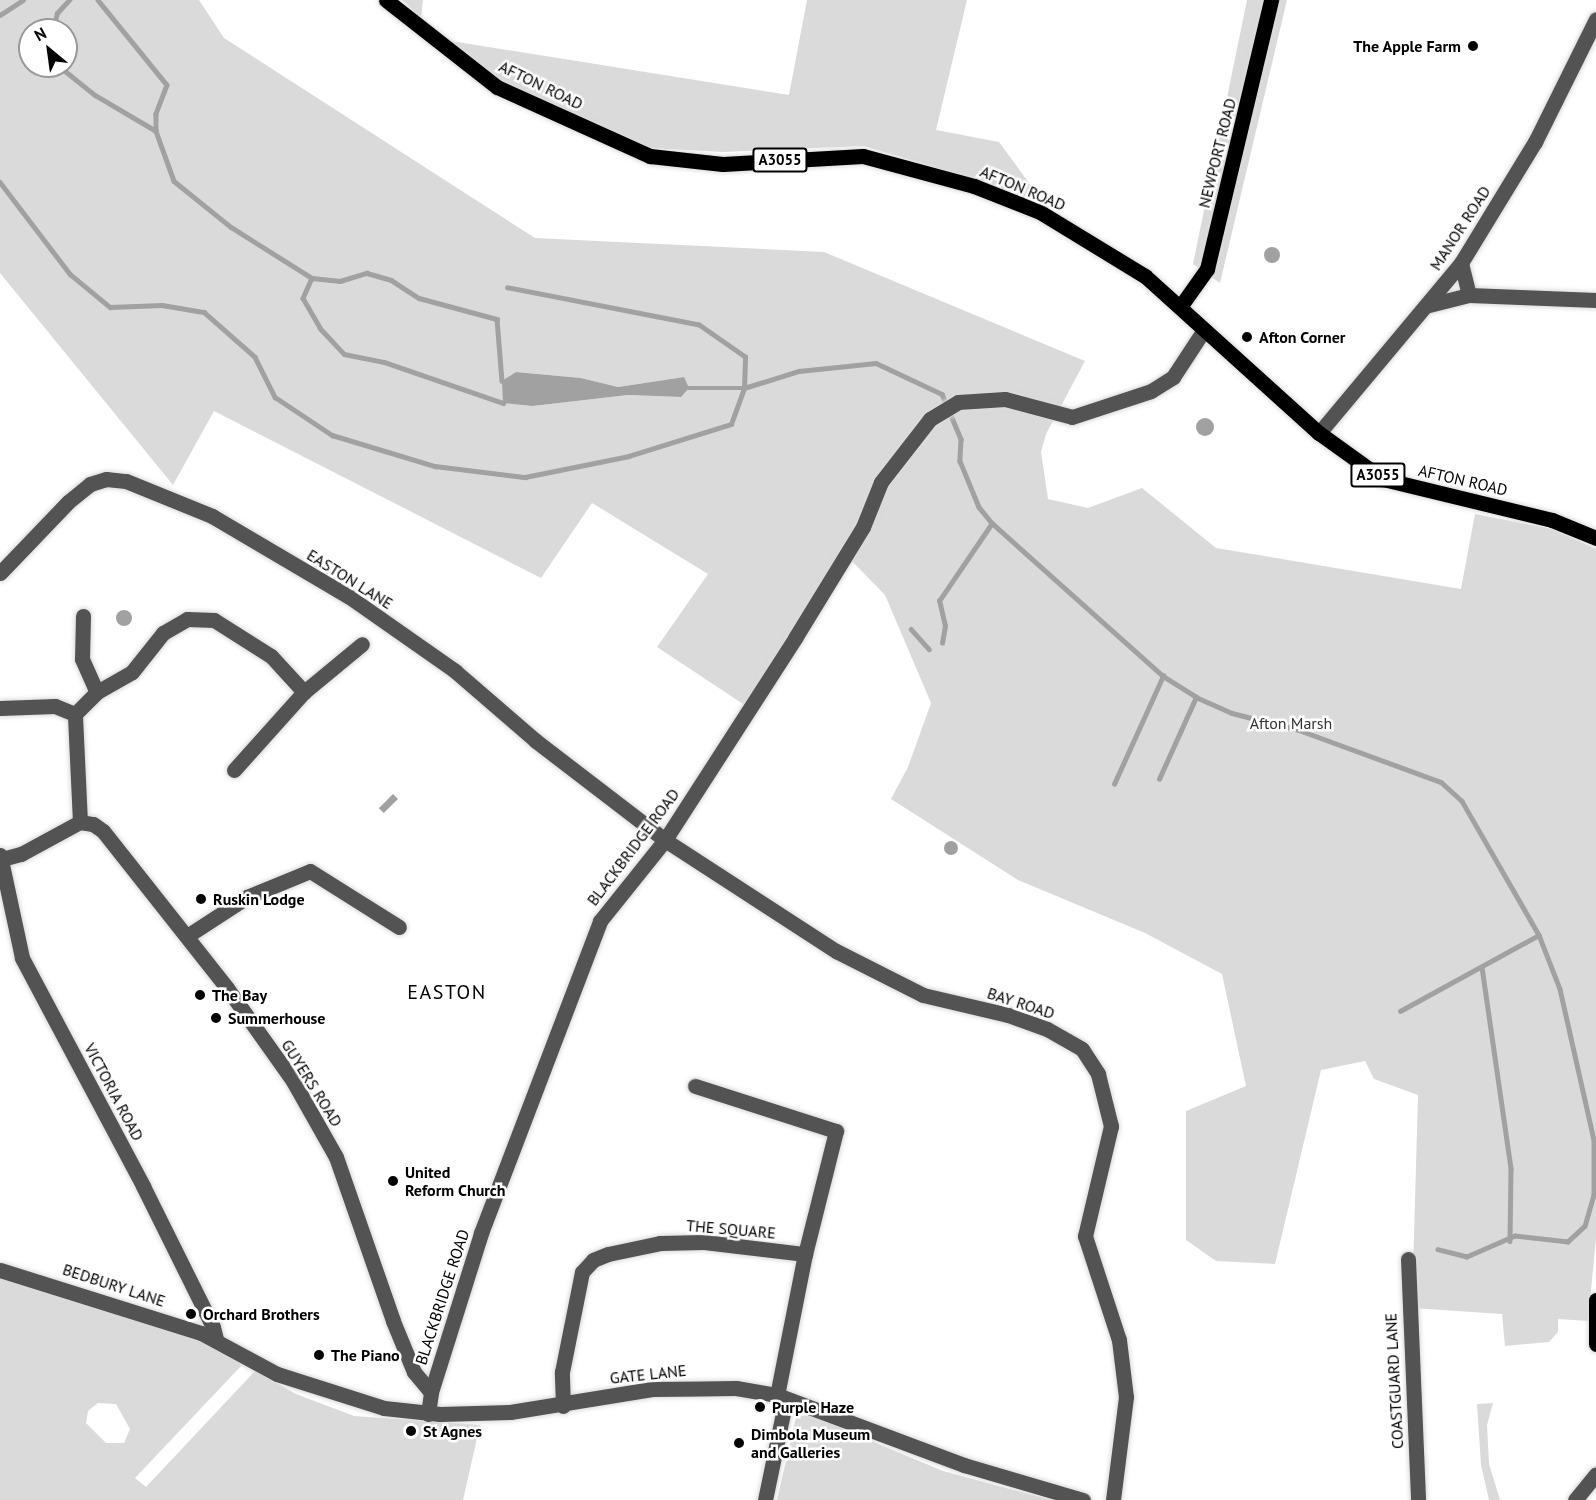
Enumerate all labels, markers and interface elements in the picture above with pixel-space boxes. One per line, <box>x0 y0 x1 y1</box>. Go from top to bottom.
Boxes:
north arrow <box>18 18 78 78</box>
text: N <box>31 23 50 45</box>
place label: The Apple Farm <box>1353 36 1461 56</box>
marker: The Apple Farm <box>1466 39 1480 53</box>
street label: AFTON ROAD <box>496 56 586 114</box>
street label: NEWPORT ROAD <box>1194 96 1240 210</box>
road number: A3055 <box>752 148 808 172</box>
street label: AFTON ROAD <box>977 161 1069 215</box>
street label: MANOR ROAD <box>1426 182 1494 274</box>
place label: Afton Corner <box>1259 327 1346 347</box>
marker: Afton Corner <box>1240 330 1254 344</box>
street label: AFTON ROAD <box>1417 460 1509 500</box>
road number: A3055 <box>1350 463 1406 487</box>
street label: EASTON LANE <box>304 545 396 613</box>
park label: Afton Marsh <box>1250 713 1332 733</box>
street label: BLACKBRIDGE ROAD <box>583 785 683 909</box>
place label: Ruskin Lodge <box>213 889 305 909</box>
marker: Ruskin Lodge <box>194 892 208 906</box>
district label: EASTON <box>407 980 487 1004</box>
street label: BAY ROAD <box>985 983 1057 1023</box>
place label: The Bay <box>212 985 267 1005</box>
marker: The Bay <box>193 988 207 1002</box>
place label: Summerhouse <box>228 1008 325 1028</box>
marker: Summerhouse <box>209 1011 223 1025</box>
street label: GUYERS ROAD <box>278 1036 346 1130</box>
street label: VICTORIA ROAD <box>80 1040 148 1144</box>
place label: United Reform Church <box>405 1162 506 1200</box>
marker: United Reform Church <box>386 1174 400 1188</box>
street label: THE SQUARE <box>685 1216 777 1242</box>
street label: BLACKBRIDGE ROAD <box>411 1227 473 1367</box>
street label: BEDBURY LANE <box>60 1259 168 1311</box>
place label: Orchard Brothers <box>203 1304 320 1324</box>
marker: Orchard Brothers <box>184 1307 198 1321</box>
street label: COASTGUARD LANE <box>1381 1313 1407 1449</box>
place label: The Piano <box>331 1345 400 1365</box>
marker: The Piano <box>312 1348 326 1362</box>
street label: GATE LANE <box>609 1360 687 1388</box>
place label: Purple Haze <box>772 1397 854 1417</box>
marker: Purple Haze <box>753 1400 767 1414</box>
place label: St Agnes <box>423 1421 483 1441</box>
marker: St Agnes <box>404 1424 418 1438</box>
place label: Dimbola Museum and Galleries <box>751 1424 870 1462</box>
marker: Dimbola Museum and Galleries <box>732 1436 746 1450</box>

